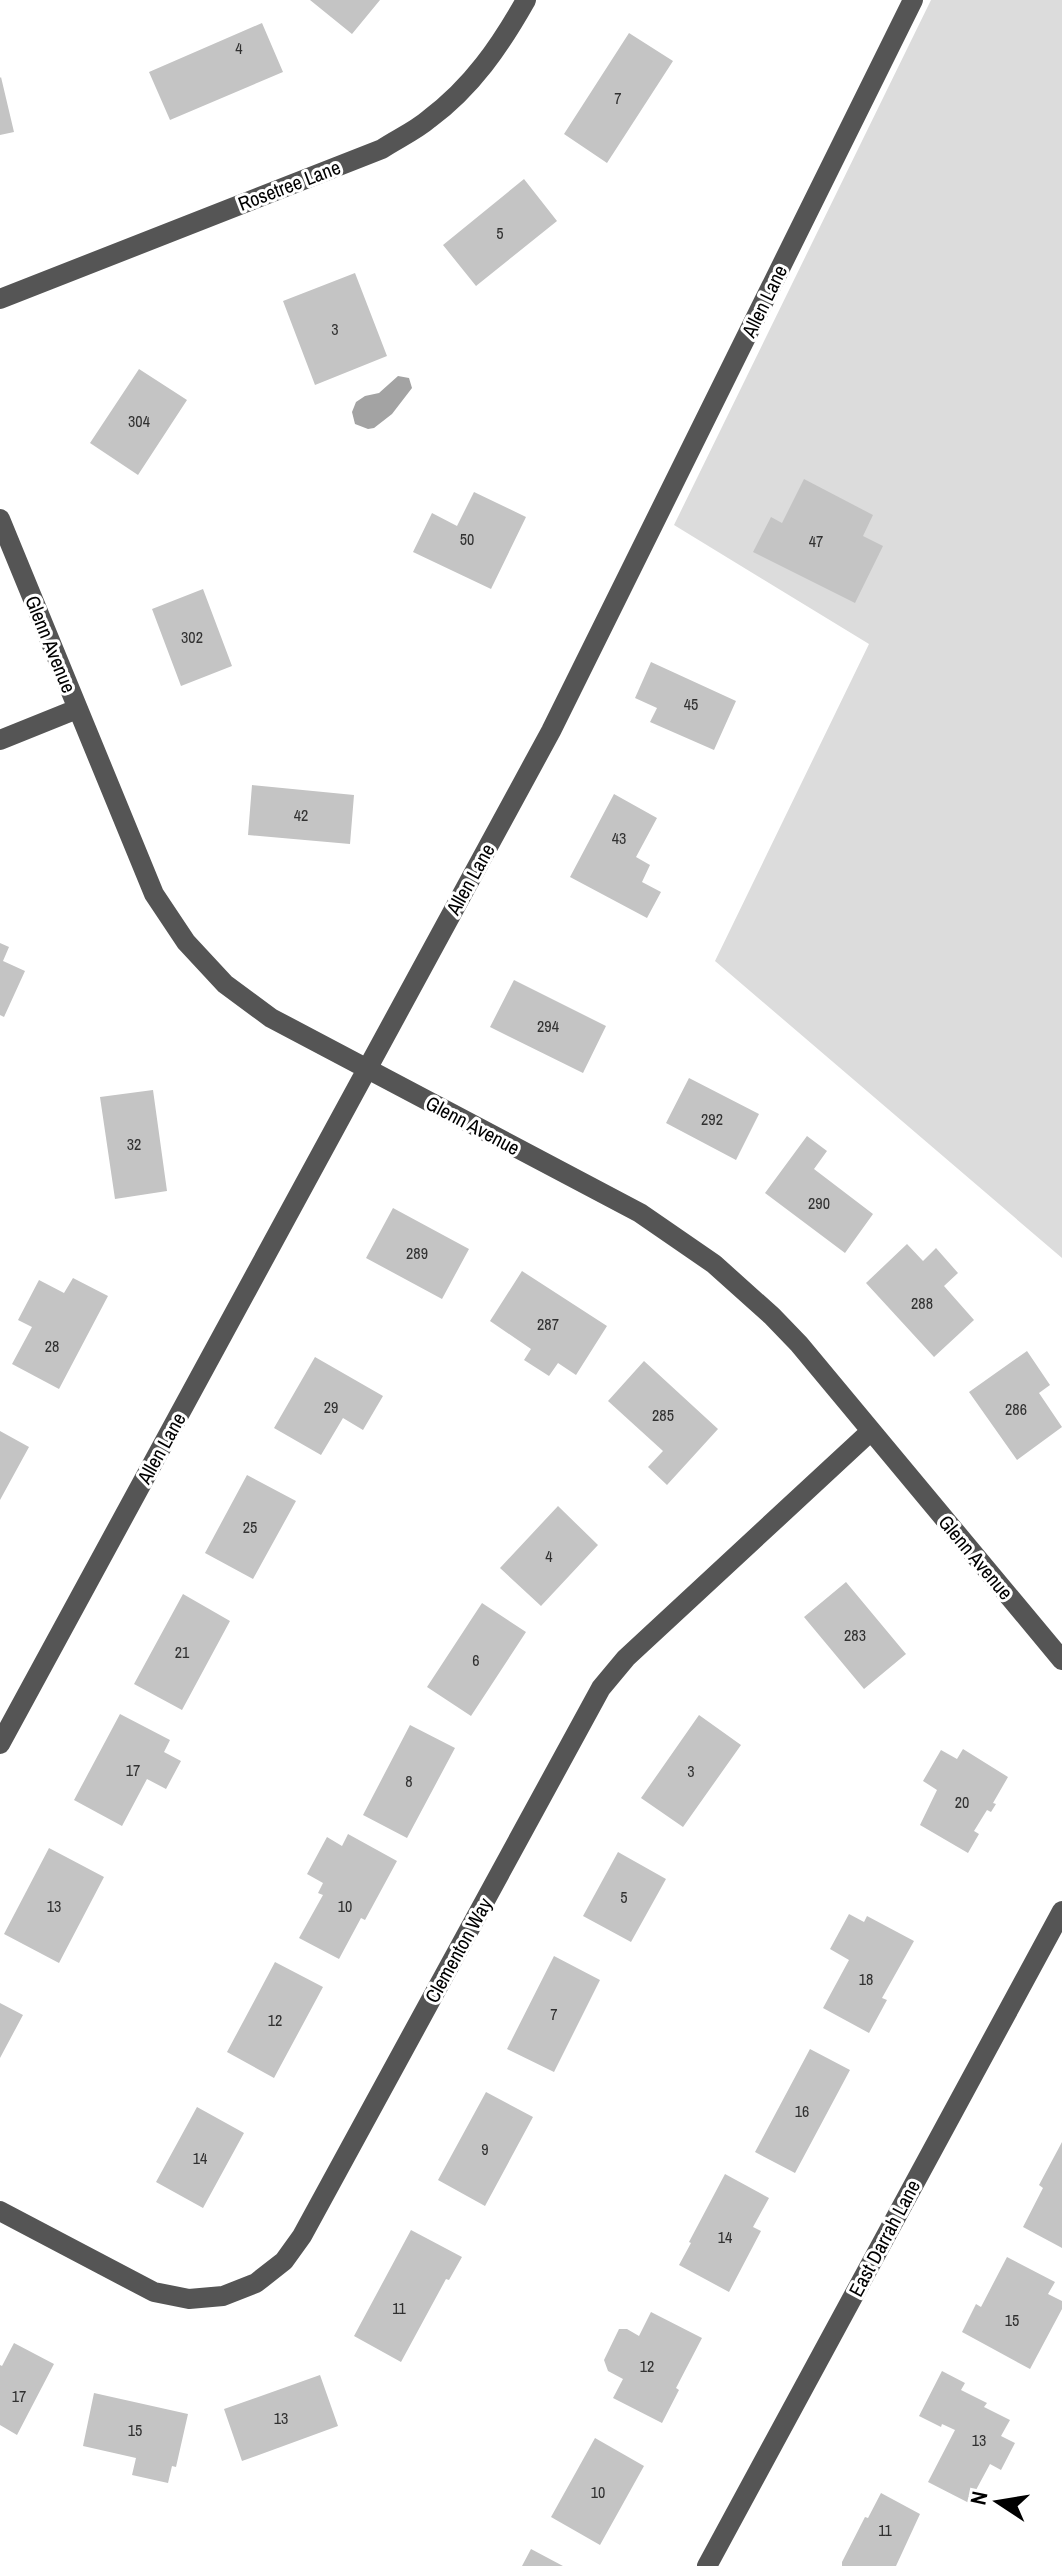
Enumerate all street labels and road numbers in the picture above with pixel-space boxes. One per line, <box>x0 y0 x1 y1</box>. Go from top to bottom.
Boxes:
street label: Rosetree Lane <box>234 153 344 217</box>
street label: Allen Lane <box>734 260 793 343</box>
street label: Glenn Avenue <box>19 591 83 697</box>
street label: Allen Lane <box>439 839 501 920</box>
street label: Glenn Avenue <box>421 1089 525 1161</box>
street label: Allen Lane <box>130 1408 192 1489</box>
street label: Glenn Avenue <box>933 1509 1019 1605</box>
street label: Clementon Way <box>418 1892 498 2007</box>
street label: East Darrah Lane <box>842 2175 926 2301</box>

